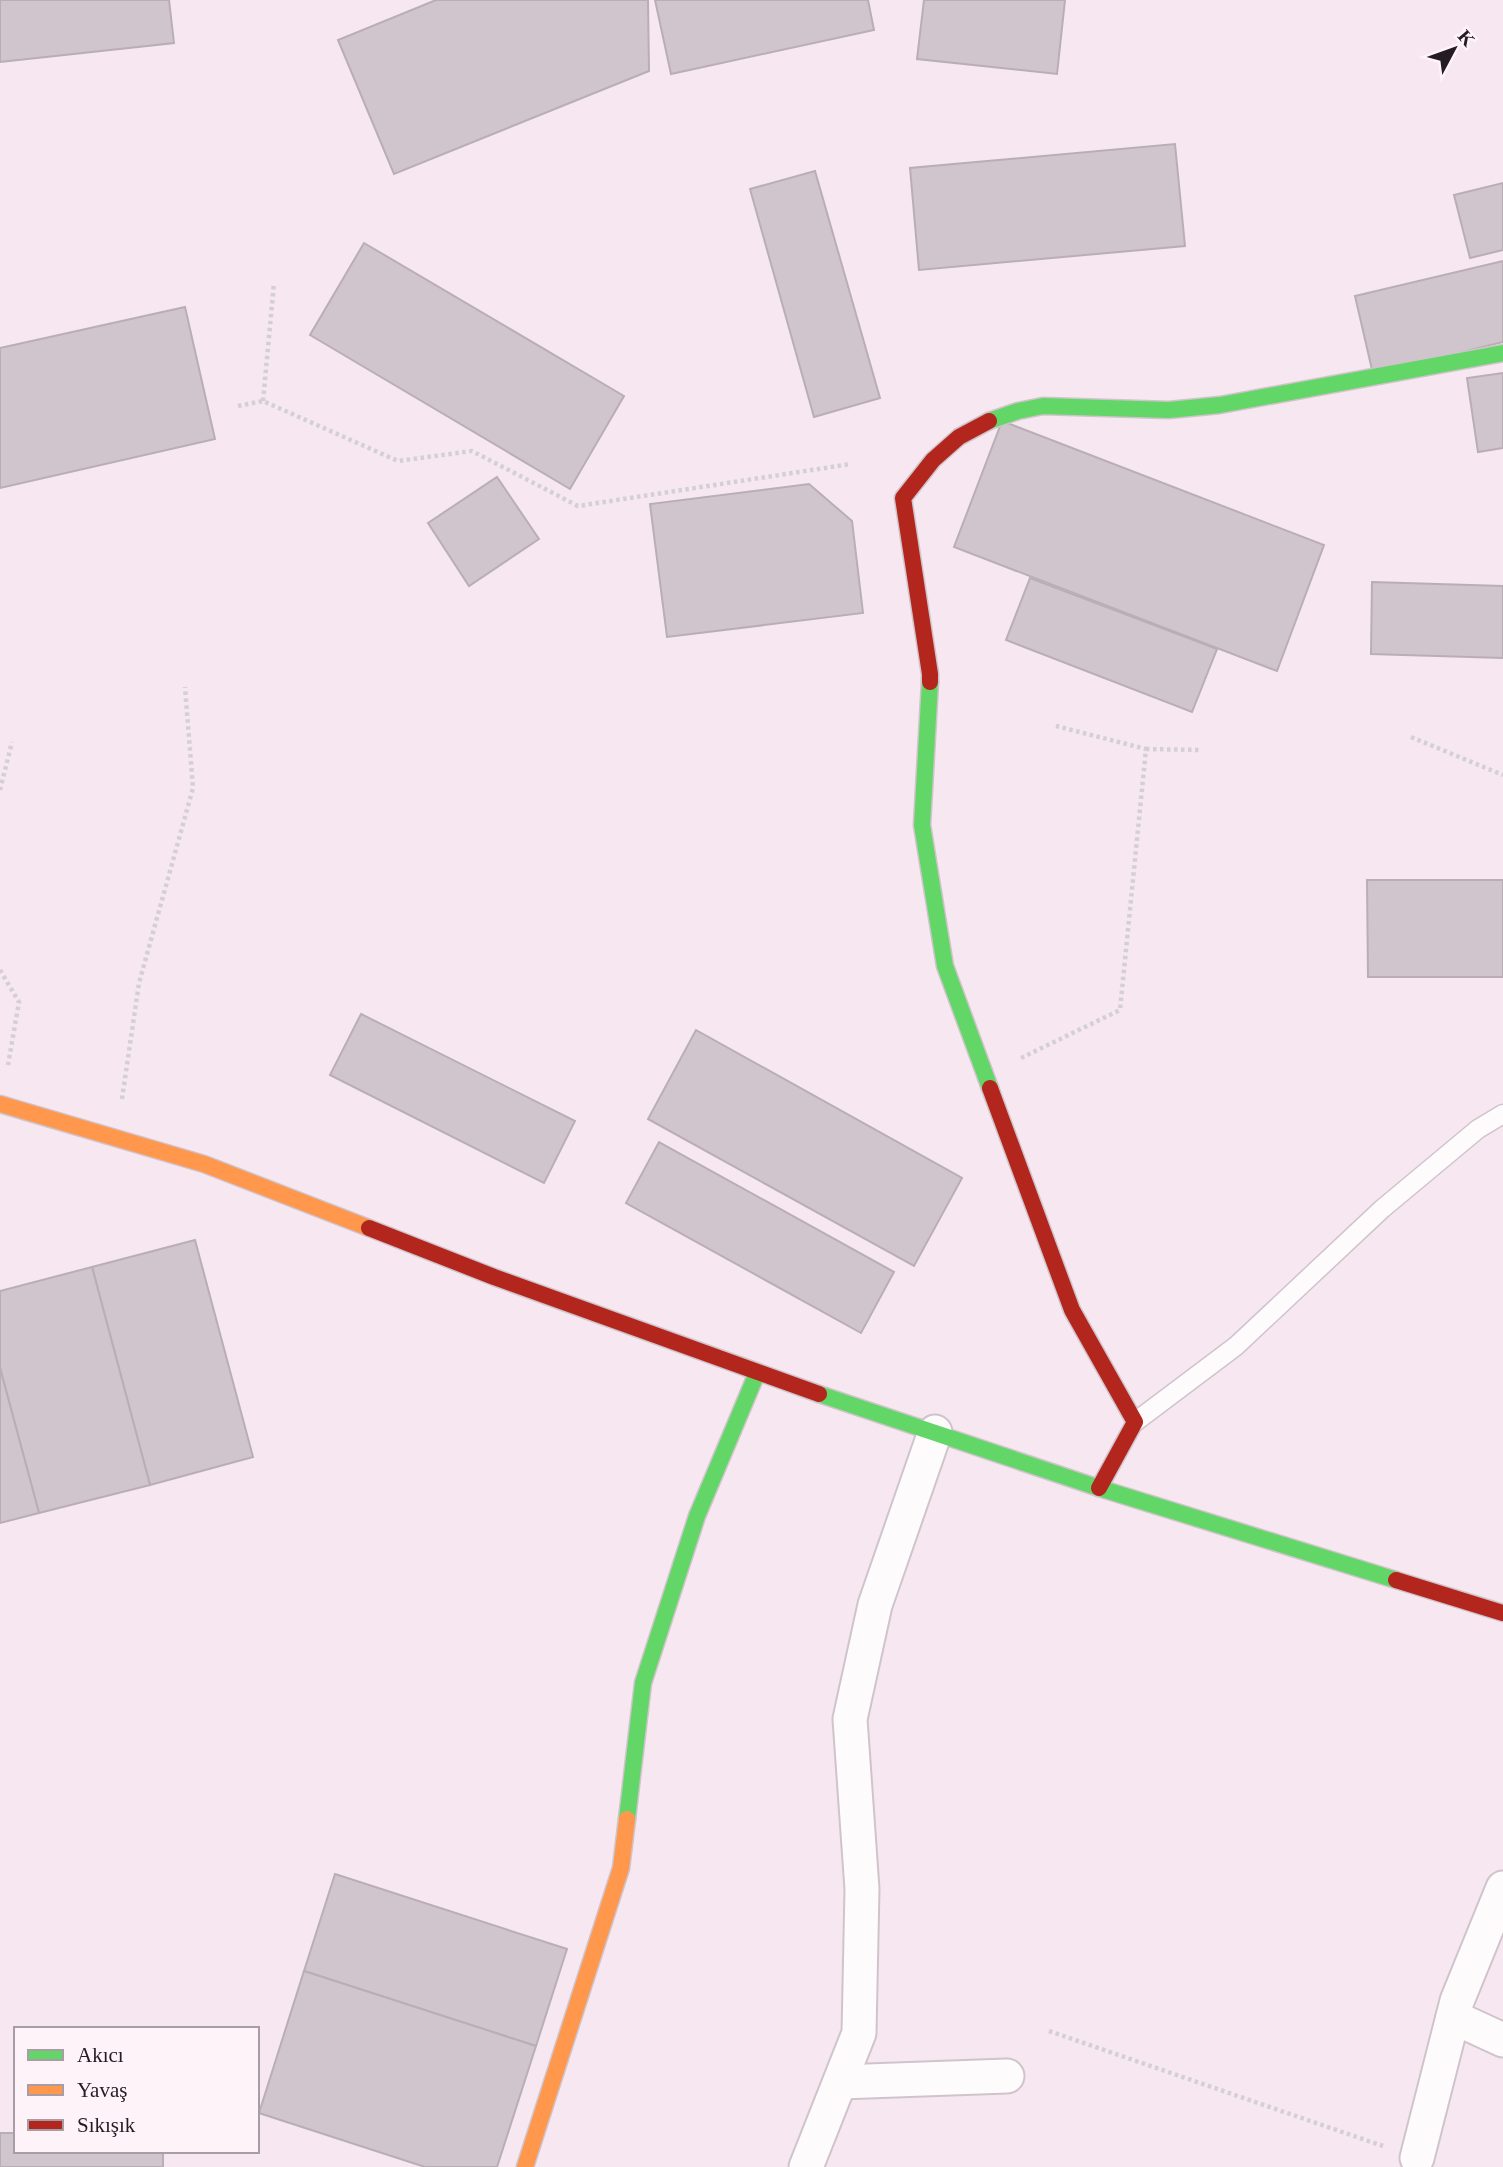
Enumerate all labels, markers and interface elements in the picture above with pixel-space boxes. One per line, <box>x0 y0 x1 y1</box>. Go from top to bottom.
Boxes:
north arrow <box>1419 14 1489 84</box>
text: K <box>1454 26 1479 51</box>
legend <box>14 2027 259 2153</box>
text: Akıcı <box>77 2043 124 2067</box>
text: Yavaş <box>77 2078 127 2102</box>
text: Sıkışık <box>77 2113 136 2137</box>

